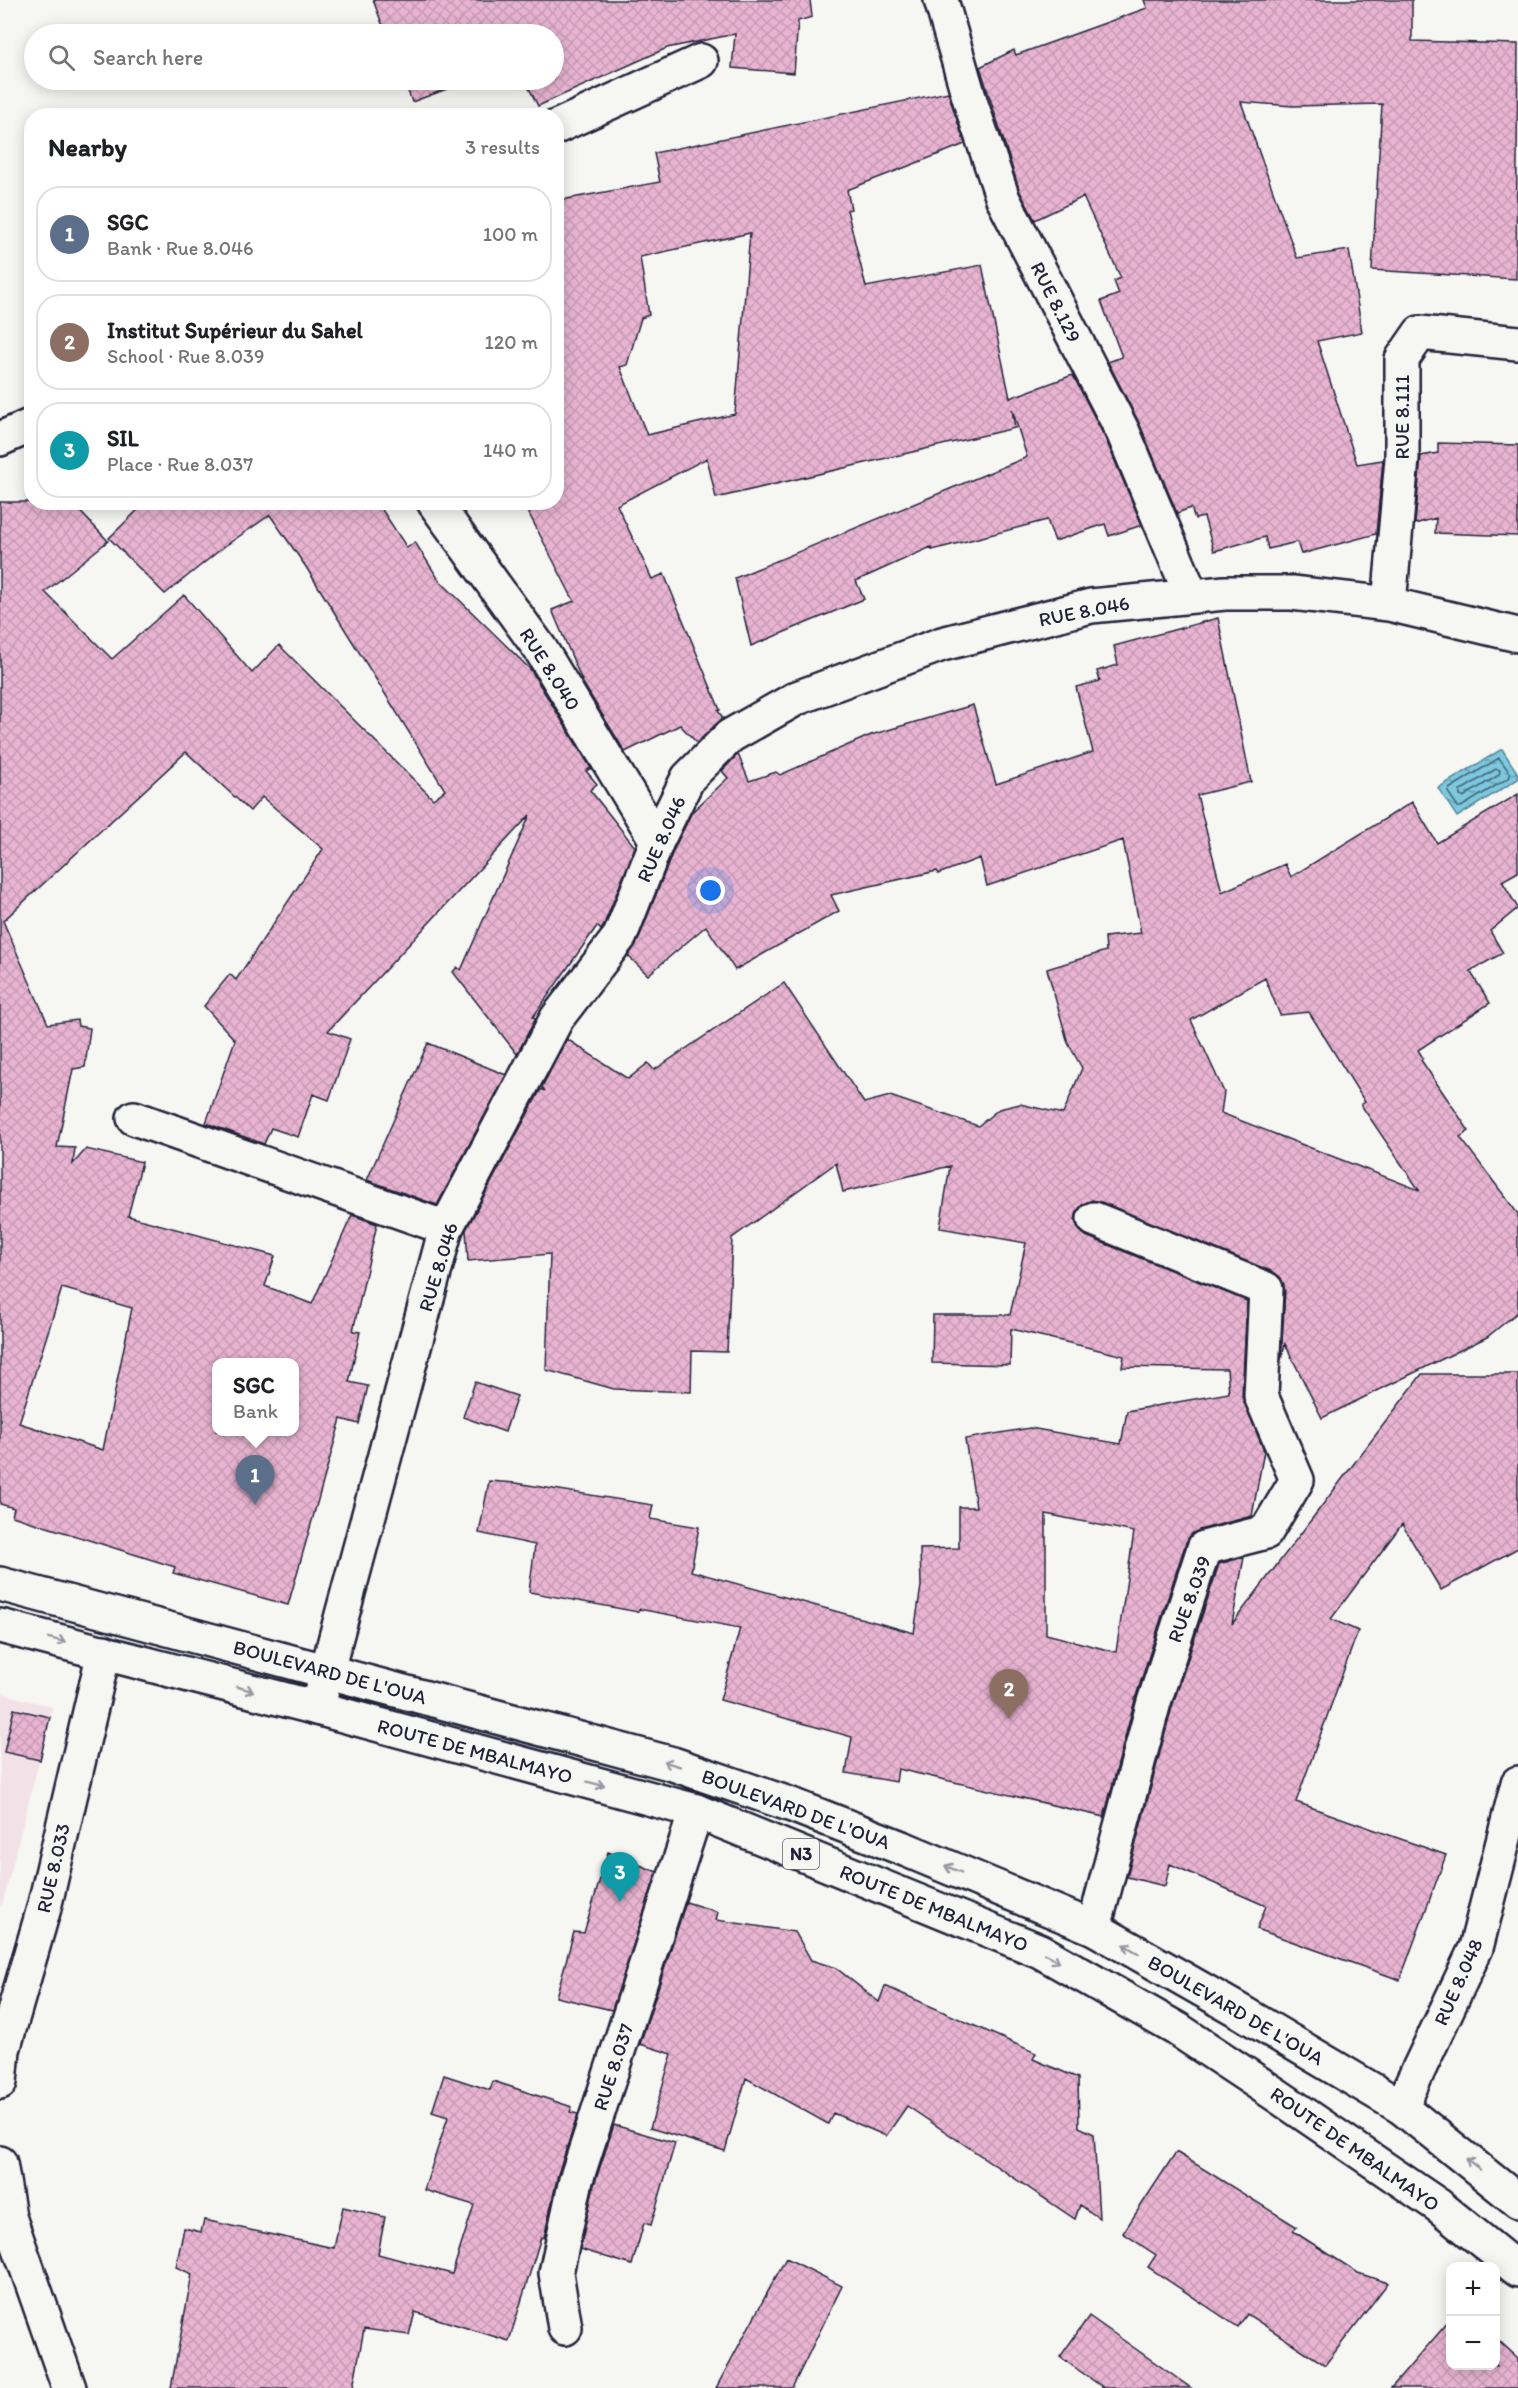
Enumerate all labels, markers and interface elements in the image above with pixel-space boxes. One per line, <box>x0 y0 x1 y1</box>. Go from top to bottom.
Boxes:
search box <box>24 24 564 90</box>
icon: search <box>45 41 78 74</box>
text: Search here <box>93 44 203 71</box>
text: Nearby <box>48 131 127 163</box>
text: 3 results <box>465 135 540 159</box>
text: SGC <box>107 209 149 236</box>
text: 1 <box>65 222 74 246</box>
text: 100 m <box>483 222 538 246</box>
text: Bank · Rue 8.046 <box>107 236 254 260</box>
street label: RUE 8.129 <box>1026 258 1086 346</box>
text: Institut Supérieur du Sahel <box>107 317 363 344</box>
text: 2 <box>64 330 75 354</box>
text: 120 m <box>485 330 538 354</box>
text: School · Rue 8.039 <box>107 344 264 368</box>
street label: RUE 8.111 <box>1390 375 1414 459</box>
text: SIL <box>107 425 139 452</box>
text: 3 <box>64 438 75 462</box>
text: 140 m <box>483 438 538 462</box>
text: Place · Rue 8.037 <box>107 452 253 476</box>
street label: RUE 8.046 <box>1037 590 1131 632</box>
street label: RUE 8.040 <box>514 623 586 715</box>
street label: RUE 8.046 <box>631 792 691 886</box>
your location <box>696 876 725 905</box>
street label: RUE 8.046 <box>413 1220 463 1314</box>
popup <box>212 1358 299 1436</box>
text: SGC <box>233 1372 275 1399</box>
text: Bank <box>233 1399 278 1423</box>
pin: 1 <box>236 1456 274 1505</box>
street label: RUE 8.039 <box>1162 1552 1216 1646</box>
one-way arrow <box>47 1635 66 1647</box>
street label: BOULEVARD DE L'OUA <box>231 1635 429 1709</box>
pin: 2 <box>990 1670 1028 1719</box>
one-way arrow <box>236 1684 255 1696</box>
street label: ROUTE DE MBALMAYO <box>375 1713 575 1789</box>
one-way arrow <box>663 1758 682 1769</box>
street label: BOULEVARD DE L'OUA <box>698 1764 894 1854</box>
one-way arrow <box>586 1778 605 1790</box>
street label: RUE 8.033 <box>31 1821 75 1915</box>
road number: N3 <box>783 1839 819 1869</box>
pin: 3 <box>600 1852 640 1902</box>
street label: ROUTE DE MBALMAYO <box>836 1859 1032 1957</box>
one-way arrow <box>944 1863 963 1874</box>
street label: RUE 8.048 <box>1428 1935 1488 2029</box>
one-way arrow <box>1122 1943 1140 1954</box>
street label: BOULEVARD DE L'OUA <box>1144 1950 1328 2070</box>
one-way arrow <box>1043 1952 1060 1964</box>
street label: RUE 8.037 <box>588 2020 638 2114</box>
street label: ROUTE DE MBALMAYO <box>1266 2082 1444 2216</box>
one-way arrow <box>1466 2157 1481 2171</box>
map controls <box>1446 2262 1500 2370</box>
button: + <box>1446 2262 1500 2316</box>
button: − <box>1446 2316 1500 2370</box>

